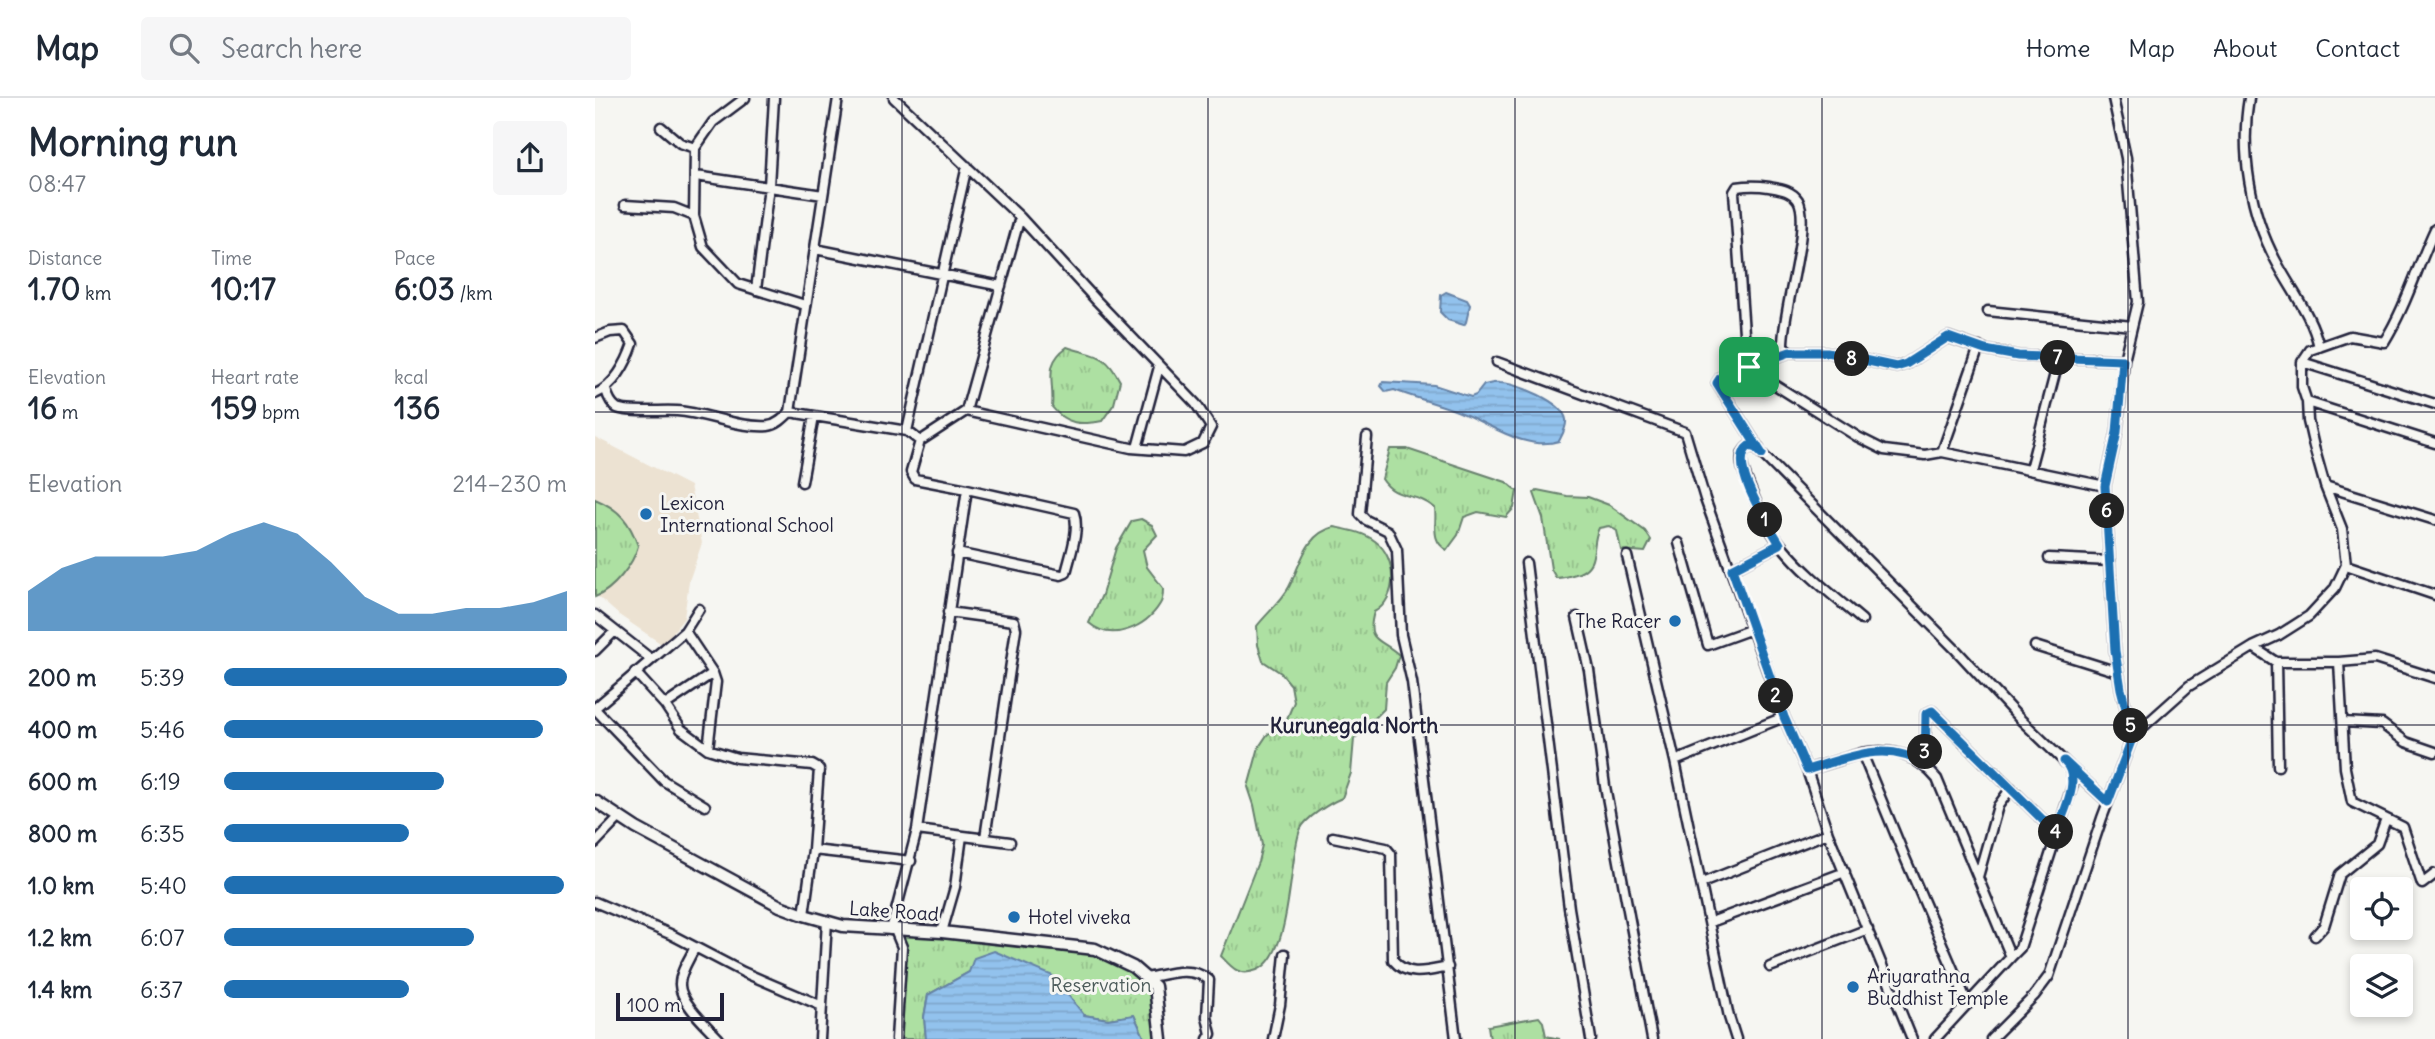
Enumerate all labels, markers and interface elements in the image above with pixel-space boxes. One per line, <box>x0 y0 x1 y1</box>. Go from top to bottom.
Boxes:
search box <box>141 17 631 80</box>
text: Map <box>35 27 99 69</box>
icon: search <box>165 29 203 67</box>
text: Search here <box>221 32 362 65</box>
text: Home <box>2026 33 2090 63</box>
text: Map <box>2128 33 2175 63</box>
text: About <box>2213 33 2277 63</box>
text: Contact <box>2315 33 2400 63</box>
text: Morning run <box>28 119 238 166</box>
button: share <box>493 121 567 195</box>
text: 08:47 <box>28 169 86 198</box>
text: Distance <box>28 246 102 270</box>
text: Time <box>211 246 252 270</box>
text: Pace <box>394 246 435 270</box>
text: 1.70 <box>28 270 81 308</box>
text: 10:17 <box>211 270 276 308</box>
text: 6:03 <box>394 270 455 308</box>
text: km <box>81 281 111 305</box>
text: /km <box>455 281 493 305</box>
pin <box>1719 337 1779 397</box>
pin: 7 <box>2041 341 2075 376</box>
pin: 8 <box>1835 342 1869 376</box>
text: 7 <box>2053 345 2062 369</box>
text: 8 <box>1846 346 1857 370</box>
icon: arrive <box>1730 348 1768 386</box>
text: Elevation <box>28 365 106 389</box>
text: Heart rate <box>211 365 299 389</box>
text: kcal <box>394 365 428 389</box>
text: 16 <box>28 389 57 427</box>
text: 159 <box>211 389 257 427</box>
text: 136 <box>394 389 440 427</box>
text: m <box>57 400 78 424</box>
text: bpm <box>257 400 300 424</box>
text: Elevation <box>28 469 122 498</box>
text: 214–230 m <box>452 469 567 498</box>
place label: Lexicon International School <box>660 491 834 537</box>
pin: 6 <box>2089 494 2125 528</box>
text: 6 <box>2101 498 2112 522</box>
pin: 1 <box>1747 502 1783 538</box>
marker: Lexicon International School <box>638 506 654 522</box>
text: 1 <box>1761 507 1768 531</box>
place label: The Racer <box>1575 609 1661 633</box>
marker: The Racer <box>1667 613 1683 629</box>
text: 200 m <box>28 663 97 692</box>
text: 5:39 <box>140 663 185 692</box>
pin: 2 <box>1759 678 1793 714</box>
text: 2 <box>1770 683 1781 707</box>
pin: 5 <box>2113 708 2149 744</box>
district label: Kurunegala North <box>1270 712 1438 739</box>
text: 5 <box>2125 713 2136 737</box>
text: 400 m <box>28 715 97 744</box>
text: 5:46 <box>140 715 185 744</box>
pin: 3 <box>1907 734 1943 770</box>
text: 3 <box>1919 739 1930 763</box>
text: 600 m <box>28 767 97 796</box>
text: 6:19 <box>140 767 181 796</box>
pin: 4 <box>2039 814 2073 850</box>
text: 800 m <box>28 819 97 848</box>
text: 6:35 <box>140 819 185 848</box>
text: 4 <box>2050 819 2061 843</box>
text: 1.0 km <box>28 871 94 900</box>
text: 5:40 <box>140 871 187 900</box>
map controls <box>2350 877 2413 1017</box>
button: locate <box>2350 877 2413 940</box>
street label: Lake Road <box>848 896 940 926</box>
place label: Hotel viveka <box>1028 905 1131 929</box>
marker: Hotel viveka <box>1006 909 1022 925</box>
text: 1.2 km <box>28 923 92 952</box>
text: 6:07 <box>140 923 185 952</box>
button: layers <box>2350 954 2413 1017</box>
place label: Ariyarathna Buddhist Temple <box>1867 964 2008 1010</box>
park label: Reservation <box>1051 973 1151 997</box>
text: 1.4 km <box>28 975 92 1004</box>
text: 6:37 <box>140 975 183 1004</box>
marker: Ariyarathna Buddhist Temple <box>1845 979 1861 995</box>
scale bar <box>616 990 725 1022</box>
text: 100 m <box>627 993 681 1017</box>

